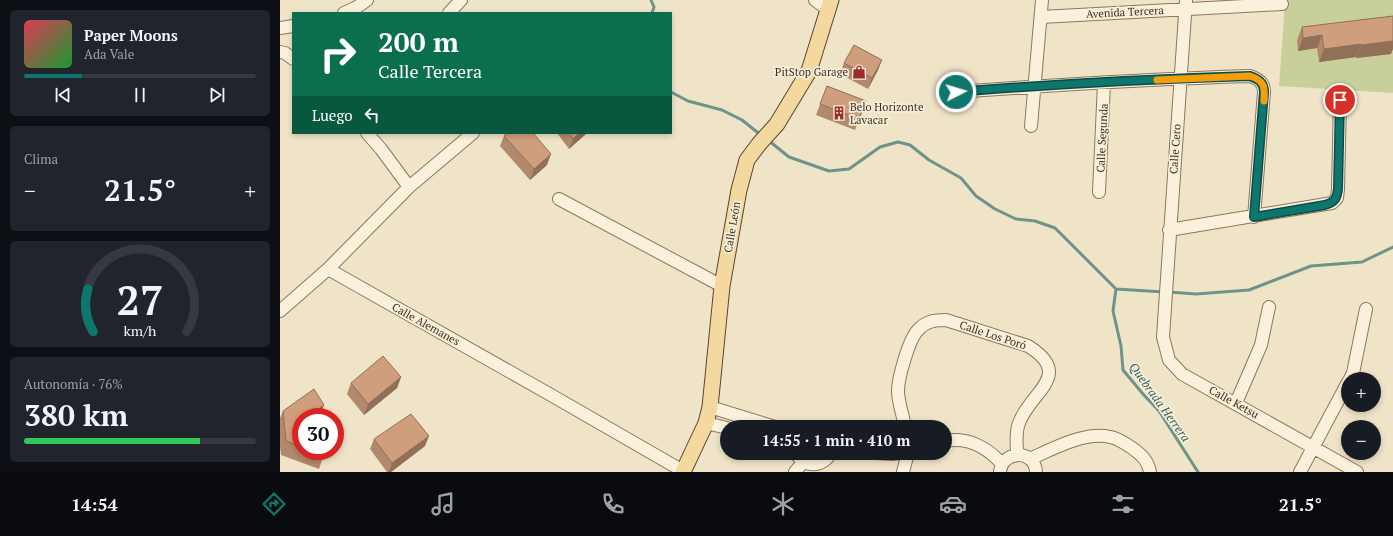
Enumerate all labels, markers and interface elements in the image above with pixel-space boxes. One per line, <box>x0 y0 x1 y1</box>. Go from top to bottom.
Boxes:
street label: Avenida Tercera <box>1086 3 1165 21</box>
text: 200 m <box>378 23 459 60</box>
text: Paper Moons <box>84 25 178 45</box>
icon: right <box>312 28 364 80</box>
text: Ada Vale <box>84 45 134 63</box>
text: Calle Tercera <box>378 59 482 83</box>
shop icon: PitStop Garage <box>851 64 867 80</box>
place label: PitStop Garage <box>775 65 848 79</box>
position arrow <box>935 71 977 113</box>
pin <box>1323 83 1357 117</box>
icon: previous <box>52 84 74 106</box>
icon: pause <box>129 84 151 106</box>
icon: next <box>206 84 228 106</box>
icon: arrive <box>1329 89 1351 111</box>
place label: Belo Horizonte Lavacar <box>850 100 924 127</box>
street label: Calle Segunda <box>1093 103 1111 173</box>
icon: left <box>361 104 383 126</box>
text: Luego <box>312 105 353 125</box>
building icon: Belo Horizonte Lavacar <box>831 105 847 121</box>
street label: Calle Cero <box>1166 124 1184 174</box>
text: Clima <box>24 150 58 168</box>
text: 21.5° <box>104 170 176 210</box>
text: − <box>24 176 36 205</box>
text: + <box>244 176 256 205</box>
street label: Calle León <box>721 200 743 254</box>
text: 27 <box>116 272 164 327</box>
street label: Calle Alemanes <box>390 300 463 349</box>
street label: Calle Los Poró <box>958 318 1028 352</box>
text: km/h <box>124 320 157 339</box>
water label: Quebrada Herrera <box>1126 360 1194 444</box>
map controls <box>1341 372 1381 460</box>
button: + <box>1341 372 1381 412</box>
text: Autonomía · 76% <box>24 375 123 393</box>
street label: Calle Ketsu <box>1207 383 1262 422</box>
text: 380 km <box>24 395 128 435</box>
speed limit sign: 30 <box>292 408 344 460</box>
button: − <box>1341 420 1381 460</box>
text: 14:55 · 1 min · 410 m <box>762 430 910 450</box>
icon: directions <box>260 490 288 518</box>
icon: music <box>429 490 457 518</box>
icon: phone <box>599 490 627 518</box>
icon: climate <box>769 490 797 518</box>
icon: car <box>939 490 967 518</box>
icon: filters <box>1109 490 1137 518</box>
text: 14:54 <box>71 492 118 516</box>
text: 21.5° <box>1279 492 1322 516</box>

